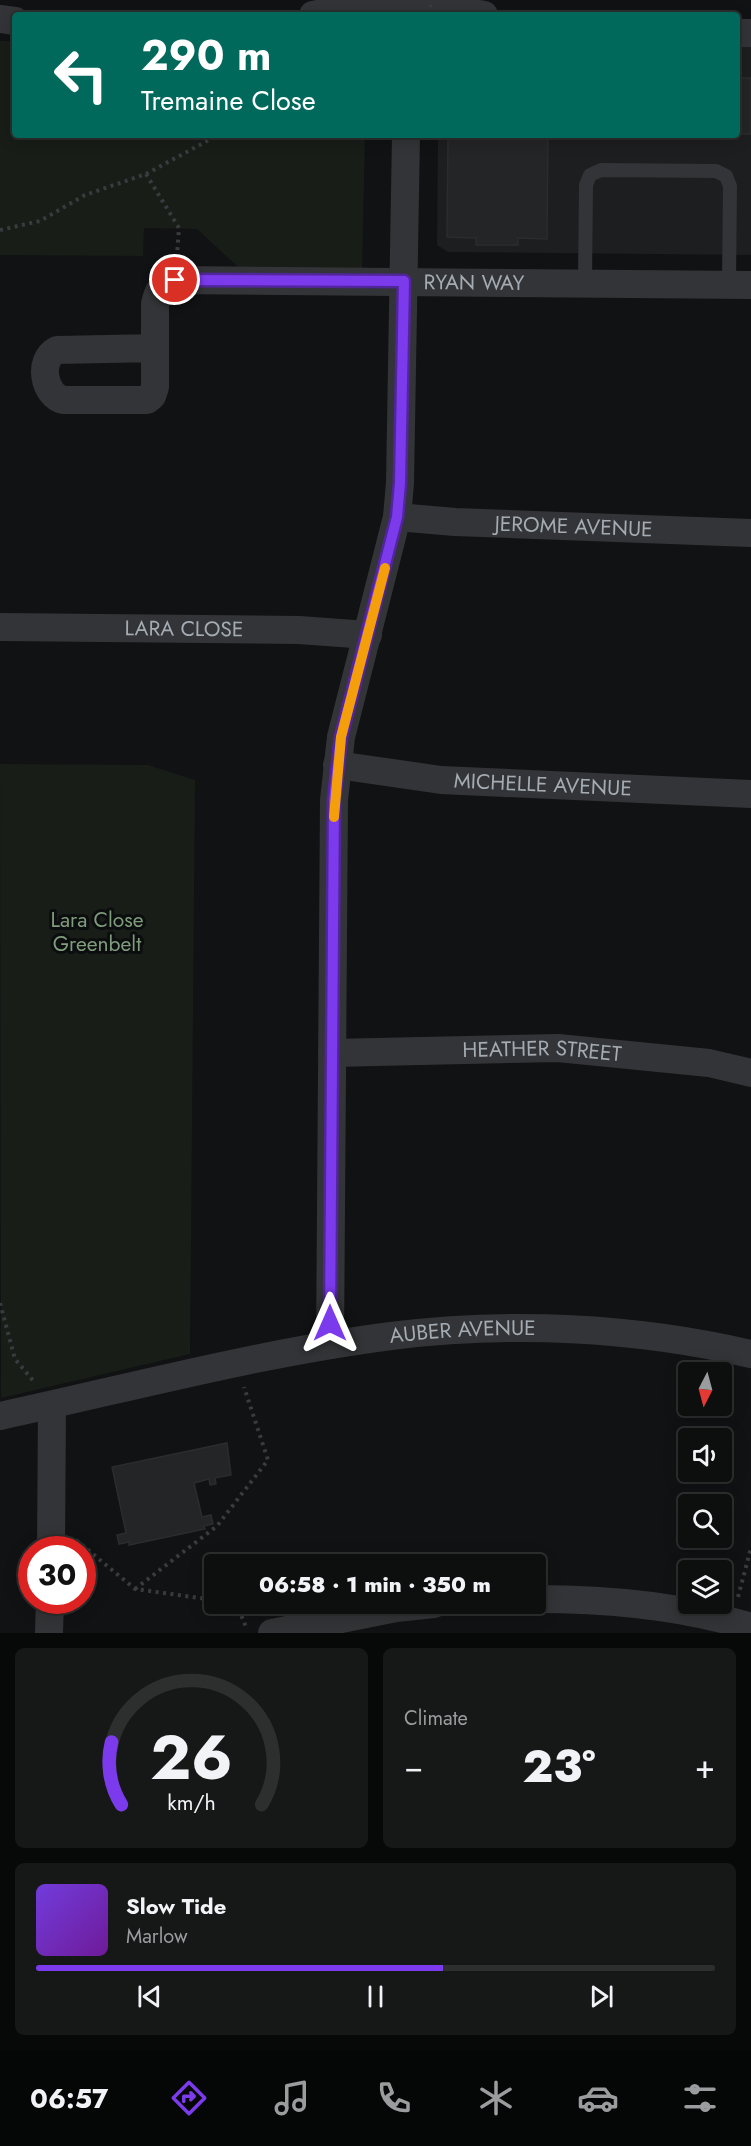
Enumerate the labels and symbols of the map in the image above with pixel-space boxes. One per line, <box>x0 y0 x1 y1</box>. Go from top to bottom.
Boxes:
pin <box>149 254 200 305</box>
street label: RYAN WAY <box>423 267 525 298</box>
street label: JEROME AVENUE <box>491 508 653 544</box>
street label: LARA CLOSE <box>124 613 244 644</box>
street label: MICHELLE AVENUE <box>453 766 632 804</box>
park label: Lara Close Greenbelt <box>50 905 144 959</box>
street label: HEATHER STREET <box>462 1033 623 1069</box>
position arrow <box>298 1291 362 1355</box>
street label: AUBER AVENUE <box>388 1313 536 1351</box>
north arrow <box>678 1362 732 1416</box>
speed limit sign: 30 <box>18 1536 96 1614</box>

